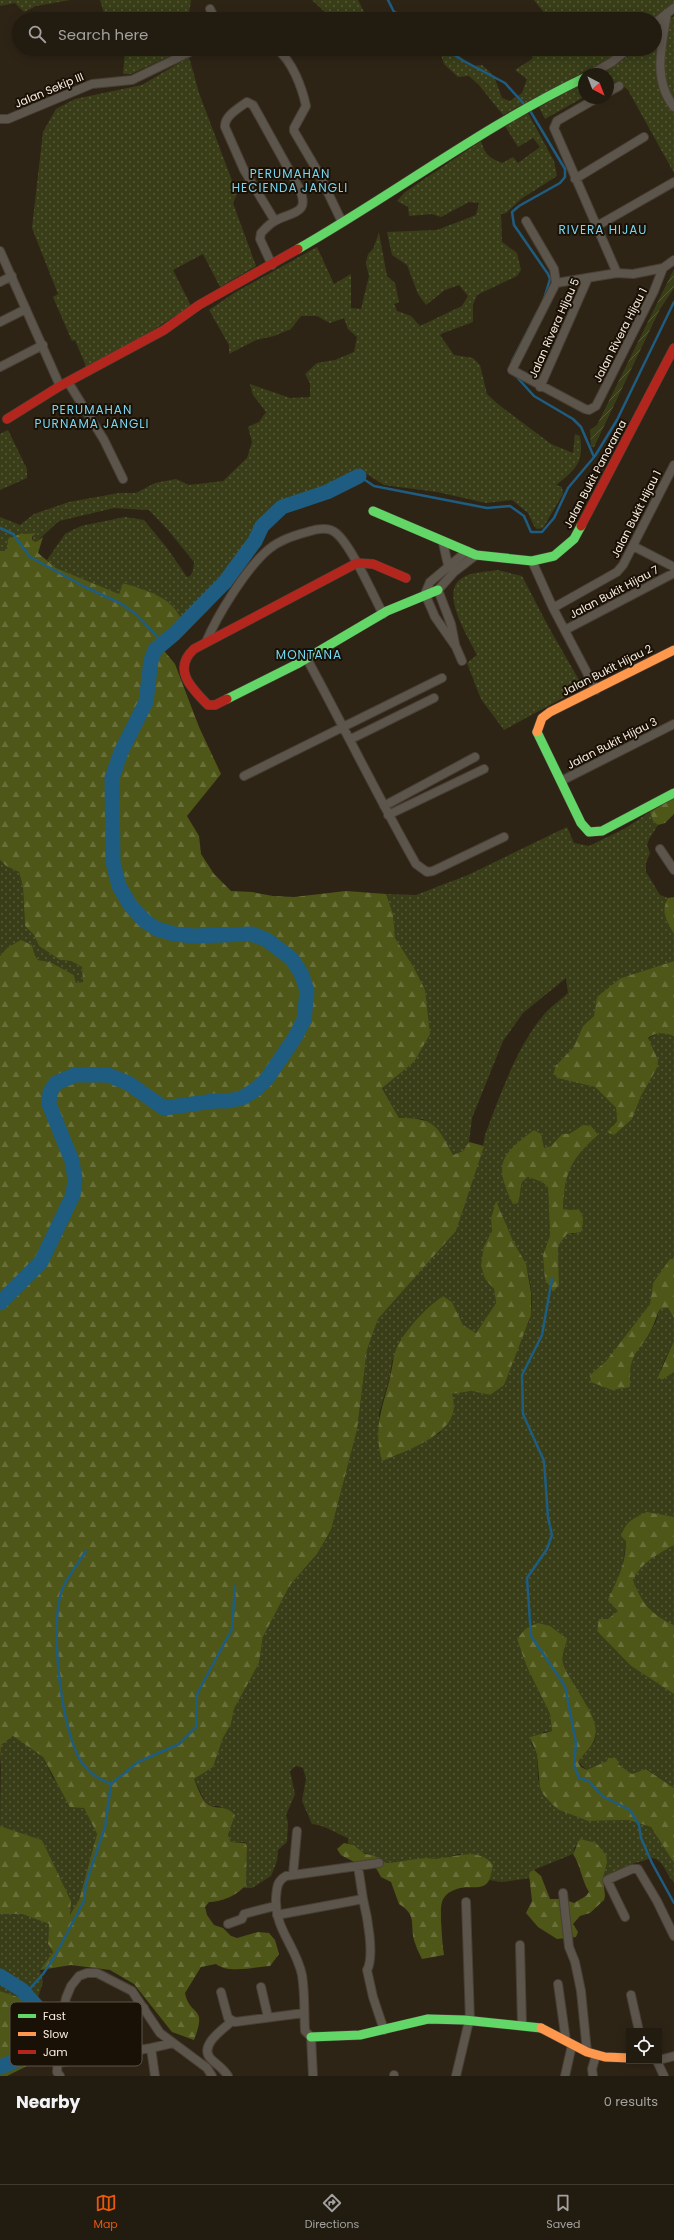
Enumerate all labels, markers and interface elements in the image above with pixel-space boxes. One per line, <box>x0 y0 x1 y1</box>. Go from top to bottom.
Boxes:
search box <box>12 12 662 56</box>
icon: search <box>26 23 48 45</box>
text: Search here <box>58 24 148 45</box>
street label: Jalan Sekip III <box>12 68 86 112</box>
north arrow <box>578 68 614 104</box>
district label: PERUMAHAN HECIENDA JANGLI <box>232 165 348 196</box>
district label: RIVERA HIJAU <box>559 221 647 238</box>
street label: Jalan Rivera Hijau 5 <box>525 276 583 380</box>
street label: Jalan Rivera Hijau 1 <box>589 285 651 385</box>
district label: PERUMAHAN PURNAMA JANGLI <box>35 401 149 432</box>
street label: Jalan Bukit Panorama <box>560 417 630 531</box>
street label: Jalan Bukit Hijau 1 <box>607 467 665 561</box>
street label: Jalan Bukit Hijau 7 <box>567 562 661 622</box>
street label: Jalan Bukit Hijau 2 <box>559 640 655 700</box>
district label: MONTANA <box>276 646 342 663</box>
street label: Jalan Bukit Hijau 3 <box>564 713 660 773</box>
legend <box>10 2002 142 2066</box>
text: Fast <box>43 2008 66 2024</box>
text: Slow <box>43 2026 68 2042</box>
map controls <box>626 2028 662 2064</box>
button: locate <box>626 2028 662 2064</box>
text: Jam <box>43 2044 68 2060</box>
text: Nearby <box>16 2090 80 2114</box>
text: 0 results <box>604 2092 658 2111</box>
tab: Map <box>93 2192 118 2233</box>
tab: Directions <box>305 2192 359 2233</box>
tab: Saved <box>546 2192 581 2233</box>

